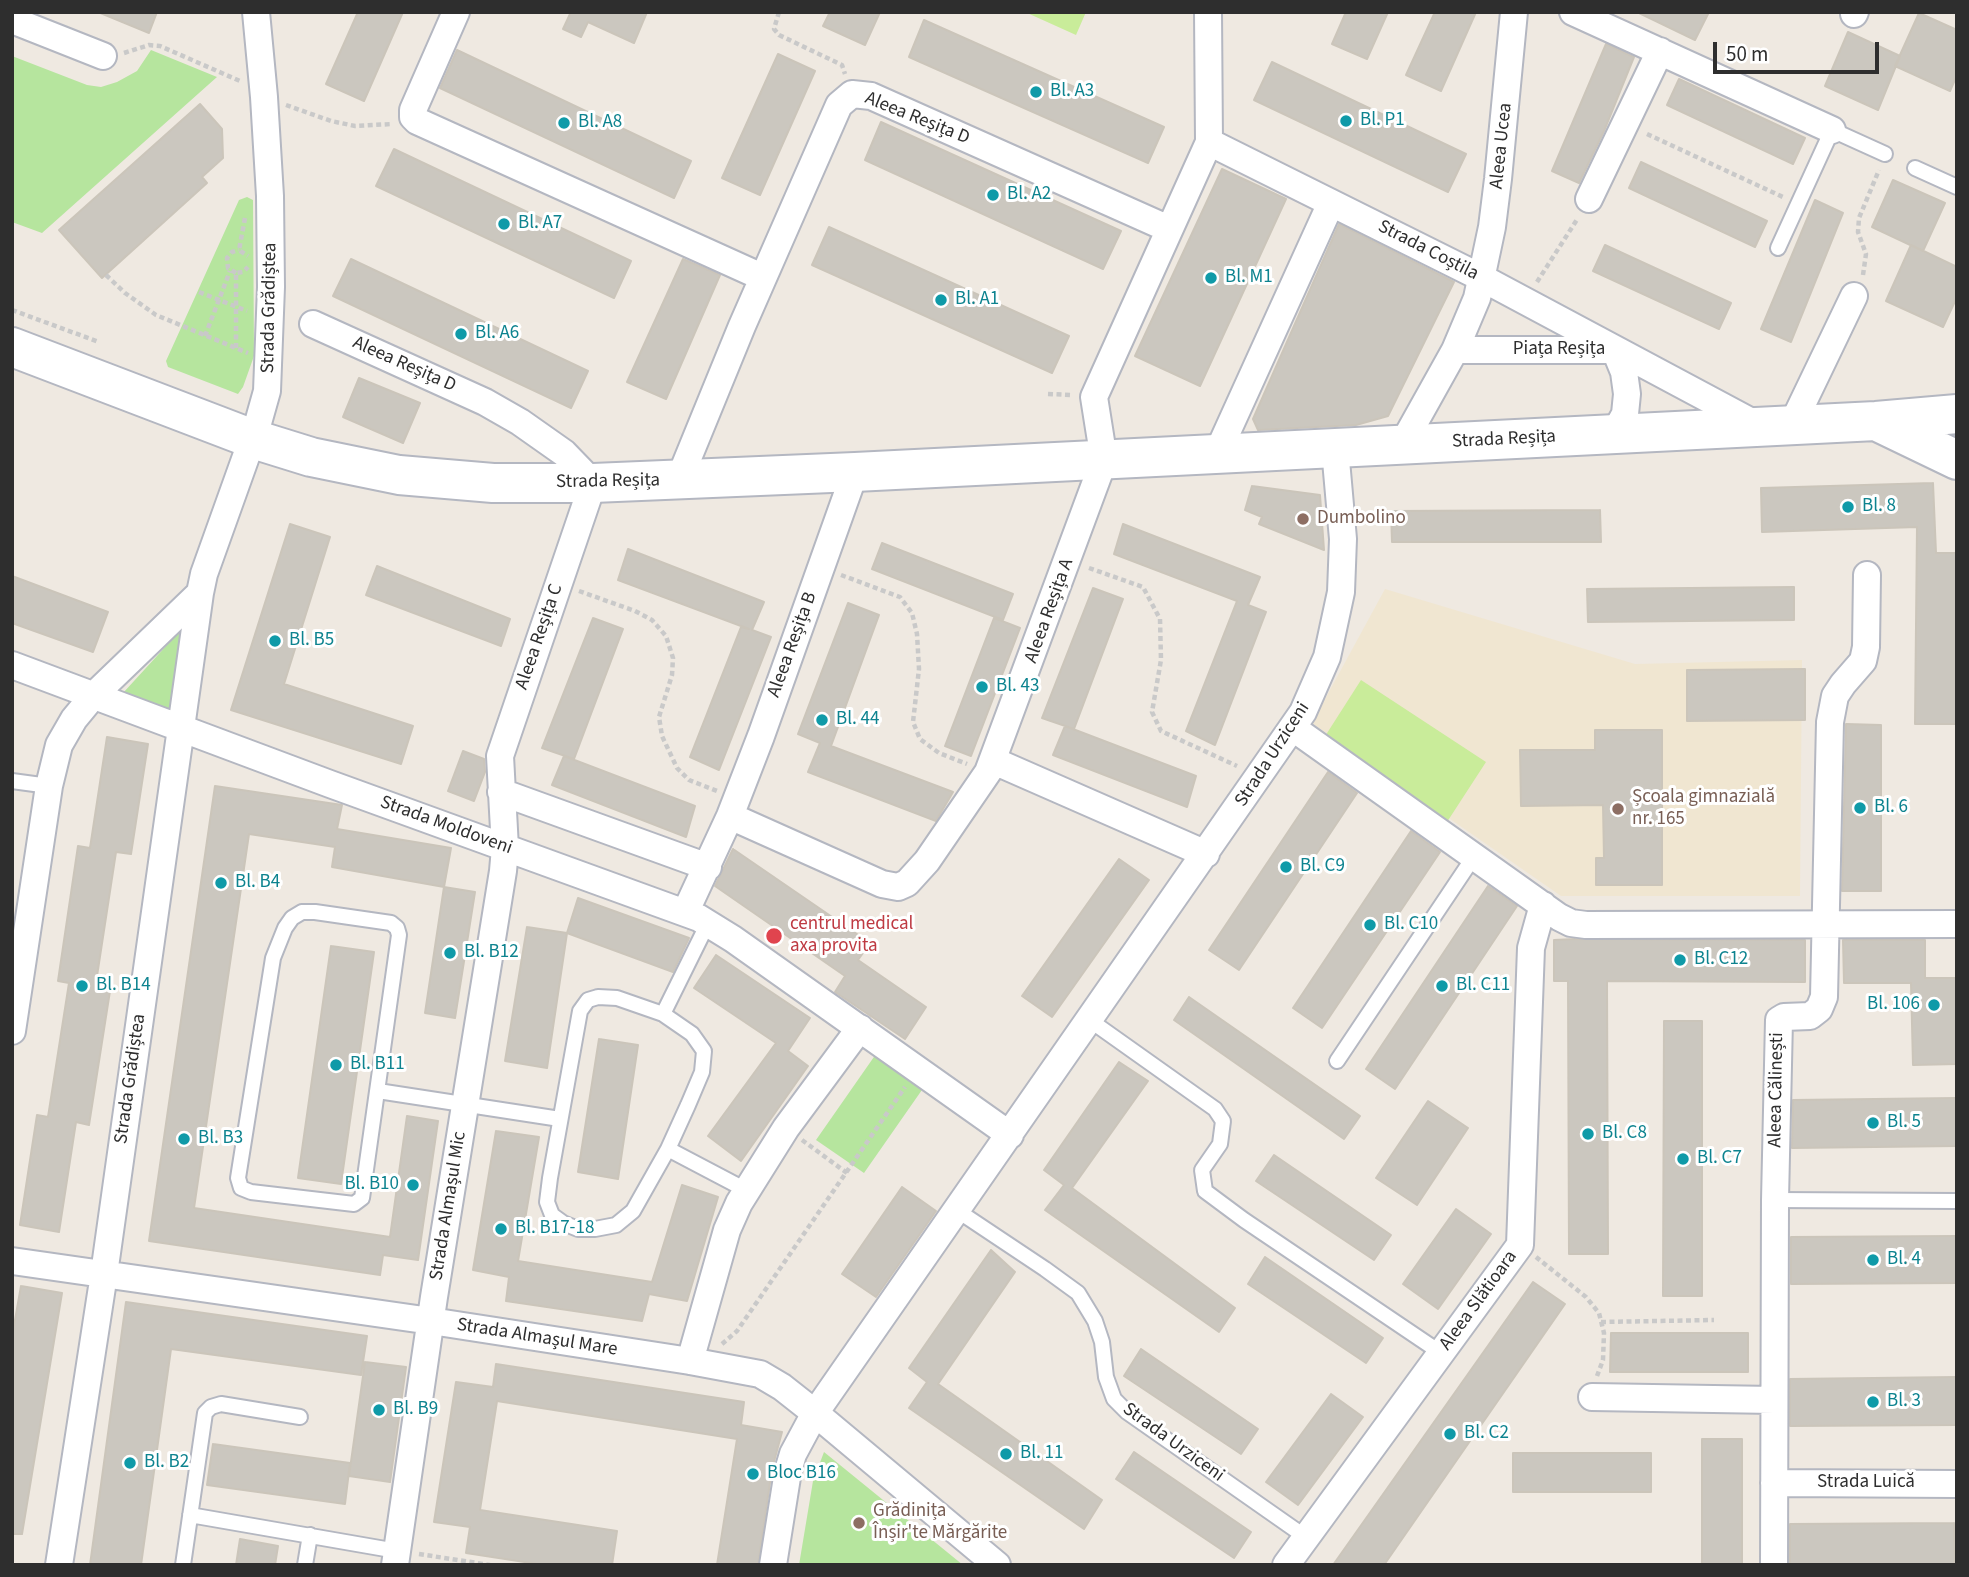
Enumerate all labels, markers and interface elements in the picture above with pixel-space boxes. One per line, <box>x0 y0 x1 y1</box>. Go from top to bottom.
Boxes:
scale bar <box>1717 28 1883 72</box>
text: 50 m <box>1726 39 1768 69</box>
place label: Bl. A3 <box>1050 81 1094 103</box>
marker: Bl. A3 <box>1028 84 1044 100</box>
street label: Aleea Reșița D <box>861 88 973 150</box>
street label: Aleea Ucea <box>1486 102 1518 190</box>
place label: Bl. P1 <box>1360 110 1405 132</box>
place label: Bl. A8 <box>578 112 622 134</box>
marker: Bl. P1 <box>1338 113 1354 129</box>
marker: Bl. A8 <box>556 115 572 131</box>
place label: Bl. A2 <box>1007 184 1051 206</box>
marker: Bl. A2 <box>985 187 1001 203</box>
place label: Bl. A7 <box>518 213 562 235</box>
marker: Bl. A7 <box>496 216 512 232</box>
street label: Strada Coștila <box>1374 216 1482 286</box>
street label: Strada Grădiștea <box>257 242 283 374</box>
place label: Bl. M1 <box>1225 267 1273 289</box>
marker: Bl. M1 <box>1203 270 1219 286</box>
place label: Bl. A1 <box>955 289 999 311</box>
marker: Bl. A1 <box>933 292 949 308</box>
place label: Bl. A6 <box>475 323 519 345</box>
marker: Bl. A6 <box>453 326 469 342</box>
street label: Aleea Reșița D <box>349 332 459 398</box>
street label: Piața Reșița <box>1513 339 1605 361</box>
street label: Strada Reșița <box>1451 426 1557 454</box>
street label: Strada Reșița <box>556 470 660 494</box>
place label: Bl. 8 <box>1862 496 1896 518</box>
marker: Bl. 8 <box>1840 499 1856 515</box>
place label: Dumbolino <box>1317 508 1406 530</box>
marker: Dumbolino <box>1295 511 1311 527</box>
street label: Aleea Reșița A <box>1021 556 1079 666</box>
street label: Aleea Reșița C <box>511 581 569 693</box>
street label: Aleea Reșița B <box>763 589 823 701</box>
place label: Bl. B5 <box>289 630 334 652</box>
marker: Bl. B5 <box>267 633 283 649</box>
place label: Bl. 43 <box>996 676 1039 698</box>
marker: Bl. 43 <box>974 679 990 695</box>
street label: Strada Urziceni <box>1231 698 1315 812</box>
place label: Bl. 44 <box>836 709 879 731</box>
marker: Bl. 44 <box>814 712 830 728</box>
place label: Școala gimnazială nr. 165 <box>1632 787 1775 831</box>
street label: Strada Moldoveni <box>377 792 515 860</box>
place label: Bl. 6 <box>1874 797 1908 819</box>
marker: Bl. 6 <box>1852 800 1868 816</box>
marker: Școala gimnazială nr. 165 <box>1610 801 1626 817</box>
place label: Bl. C9 <box>1300 856 1345 878</box>
marker: Bl. C9 <box>1278 859 1294 875</box>
place label: Bl. B4 <box>235 872 280 894</box>
marker: Bl. B4 <box>213 875 229 891</box>
place label: centrul medical axa provita <box>790 914 913 958</box>
place label: Bl. C10 <box>1384 914 1438 936</box>
marker: Bl. C10 <box>1362 917 1378 933</box>
marker: centrul medical axa provita <box>764 926 784 946</box>
place label: Bl. B12 <box>464 942 519 964</box>
marker: Bl. B12 <box>442 945 458 961</box>
place label: Bl. C12 <box>1694 949 1748 971</box>
marker: Bl. C12 <box>1672 952 1688 968</box>
place label: Bl. B14 <box>96 975 151 997</box>
place label: Bl. C11 <box>1456 975 1510 997</box>
marker: Bl. B14 <box>74 978 90 994</box>
marker: Bl. C11 <box>1434 978 1450 994</box>
place label: Bl. 106 <box>1867 994 1920 1016</box>
marker: Bl. 106 <box>1926 997 1942 1013</box>
street label: Strada Grădiștea <box>111 1013 151 1145</box>
street label: Aleea Călinești <box>1765 1032 1789 1148</box>
place label: Bl. B11 <box>350 1054 405 1076</box>
marker: Bl. B11 <box>328 1057 344 1073</box>
place label: Bl. 5 <box>1887 1112 1921 1134</box>
marker: Bl. 5 <box>1865 1115 1881 1131</box>
place label: Bl. C8 <box>1602 1123 1647 1145</box>
marker: Bl. C8 <box>1580 1126 1596 1142</box>
place label: Bl. B3 <box>198 1128 243 1150</box>
street label: Strada Almașul Mic <box>426 1130 472 1282</box>
marker: Bl. B3 <box>176 1131 192 1147</box>
place label: Bl. C7 <box>1697 1148 1742 1170</box>
marker: Bl. C7 <box>1675 1151 1691 1167</box>
place label: Bl. B10 <box>344 1174 399 1196</box>
marker: Bl. B10 <box>405 1177 421 1193</box>
place label: Bl. B17-18 <box>515 1218 594 1240</box>
marker: Bl. B17-18 <box>493 1221 509 1237</box>
street label: Aleea Slătioara <box>1435 1247 1523 1355</box>
place label: Bl. 4 <box>1887 1249 1921 1271</box>
marker: Bl. 4 <box>1865 1252 1881 1268</box>
street label: Strada Almașul Mare <box>455 1314 619 1362</box>
place label: Bl. 3 <box>1887 1391 1921 1413</box>
marker: Bl. 3 <box>1865 1394 1881 1410</box>
street label: Strada Urziceni <box>1118 1398 1228 1488</box>
place label: Bl. B9 <box>393 1399 438 1421</box>
marker: Bl. B9 <box>371 1402 387 1418</box>
place label: Bl. C2 <box>1464 1423 1509 1445</box>
marker: Bl. C2 <box>1442 1426 1458 1442</box>
place label: Bl. 11 <box>1020 1443 1063 1465</box>
marker: Bl. 11 <box>998 1446 1014 1462</box>
place label: Bl. B2 <box>144 1452 189 1474</box>
marker: Bl. B2 <box>122 1455 138 1471</box>
place label: Bloc B16 <box>767 1463 836 1485</box>
marker: Bloc B16 <box>745 1466 761 1482</box>
street label: Strada Luică <box>1817 1472 1915 1494</box>
place label: Grădinița Înșir'te Mărgărite <box>873 1501 1007 1545</box>
marker: Grădinița Înșir'te Mărgărite <box>851 1515 867 1531</box>

